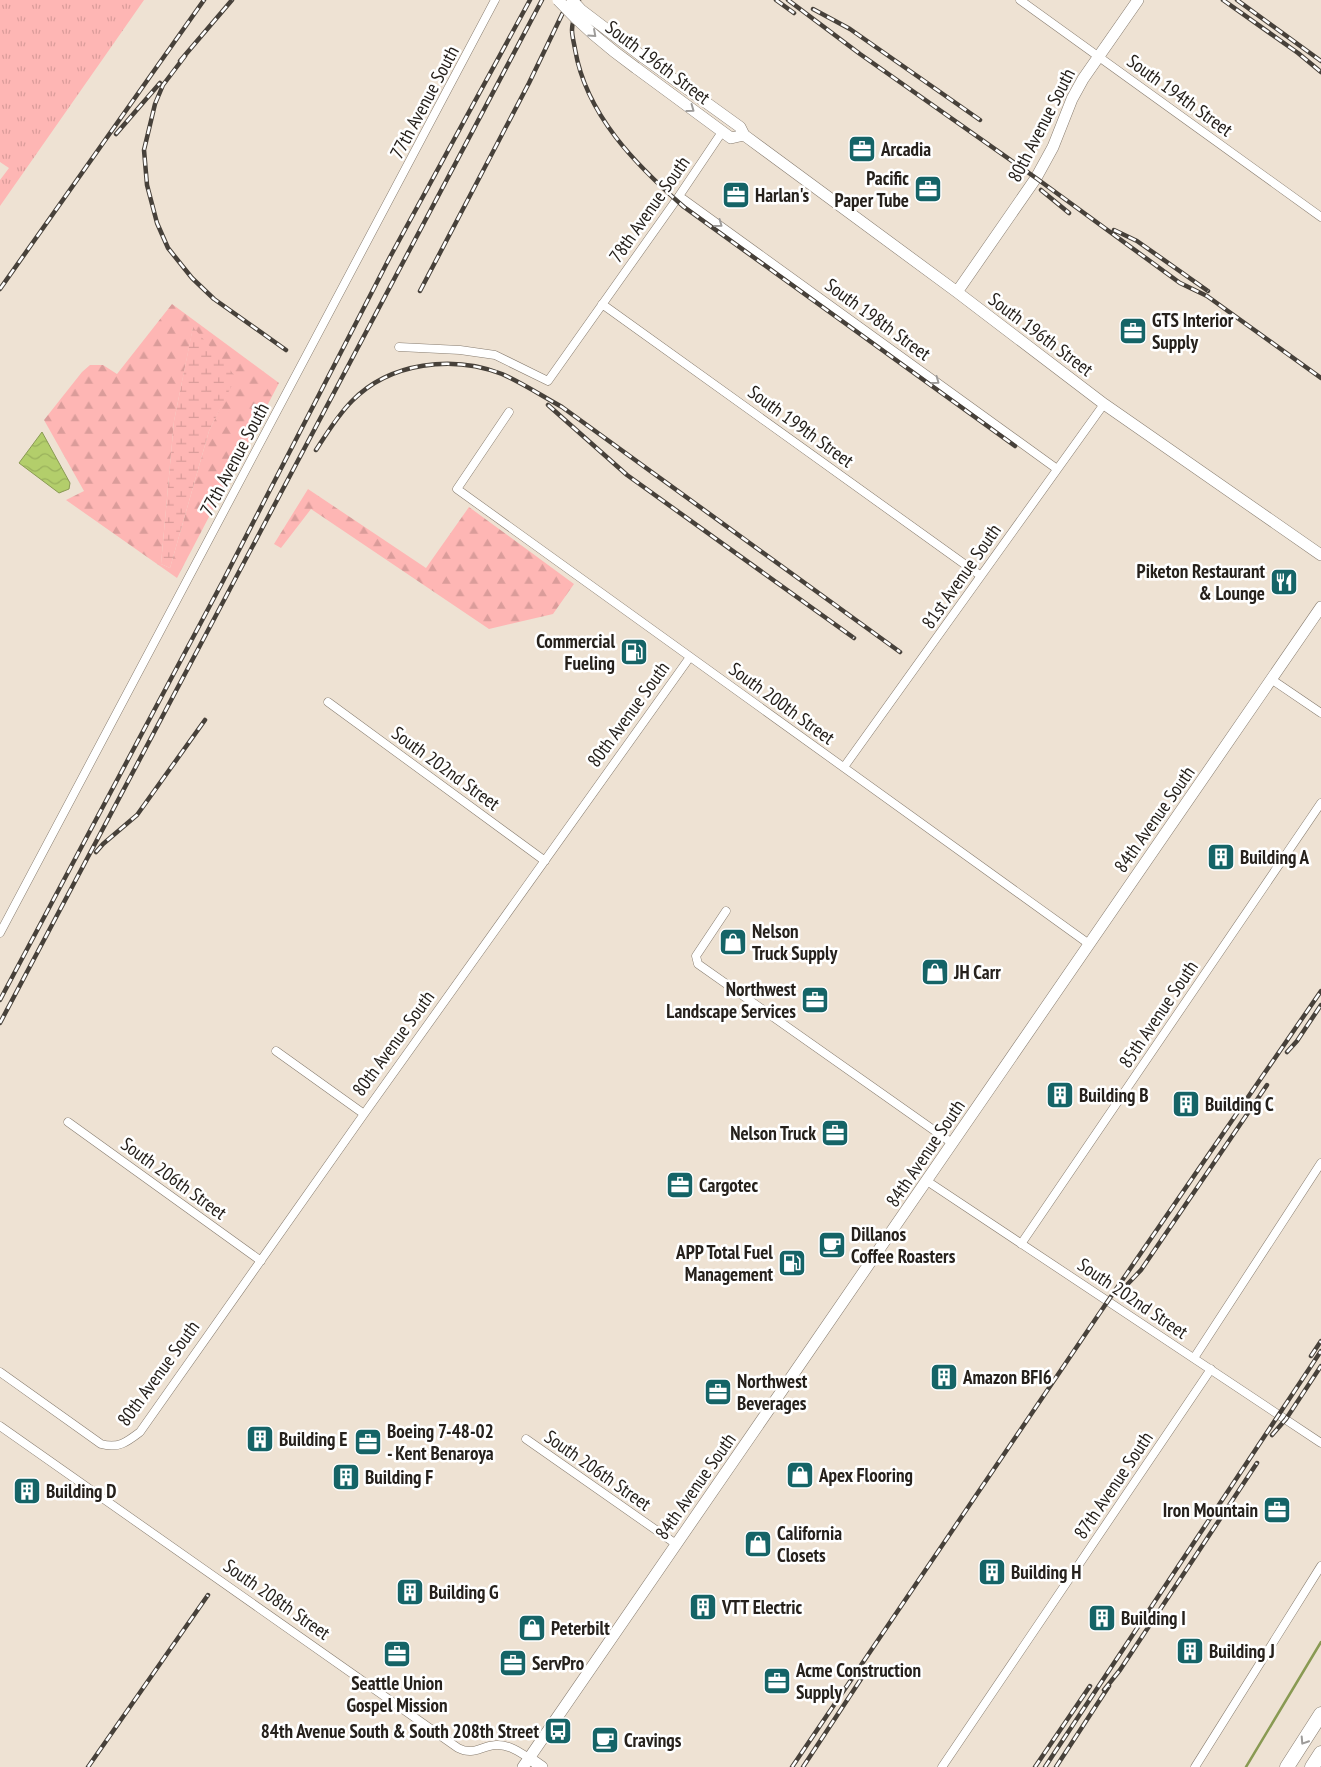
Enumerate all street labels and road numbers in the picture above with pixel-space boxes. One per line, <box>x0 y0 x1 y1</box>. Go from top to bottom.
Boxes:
street label: South 196th Street <box>601 15 716 110</box>
street label: 77th Avenue South <box>384 41 464 163</box>
street label: South 194th Street <box>1122 49 1238 142</box>
street label: 80th Avenue South <box>1002 64 1080 186</box>
street label: 78th Avenue South <box>603 151 695 267</box>
street label: South 198th Street <box>820 273 936 366</box>
street label: South 196th Street <box>984 287 1099 382</box>
street label: South 199th Street <box>743 380 859 473</box>
street label: 77th Avenue South <box>194 398 274 520</box>
street label: 81st Avenue South <box>916 519 1006 633</box>
street label: 80th Avenue South <box>582 657 674 771</box>
street label: South 200th Street <box>724 657 840 750</box>
street label: South 202nd Street <box>387 721 505 816</box>
street label: 84th Avenue South <box>1108 761 1200 877</box>
street label: 85th Avenue South <box>1113 956 1203 1072</box>
street label: 80th Avenue South <box>347 986 439 1100</box>
street label: 84th Avenue South <box>880 1095 970 1211</box>
street label: South 206th Street <box>116 1132 232 1225</box>
street label: South 202nd Street <box>1073 1252 1193 1344</box>
street label: 80th Avenue South <box>112 1316 204 1430</box>
street label: South 206th Street <box>540 1424 657 1516</box>
street label: 87th Avenue South <box>1068 1427 1158 1543</box>
street label: 84th Avenue South <box>649 1428 741 1544</box>
street label: South 208th Street <box>219 1553 336 1645</box>

